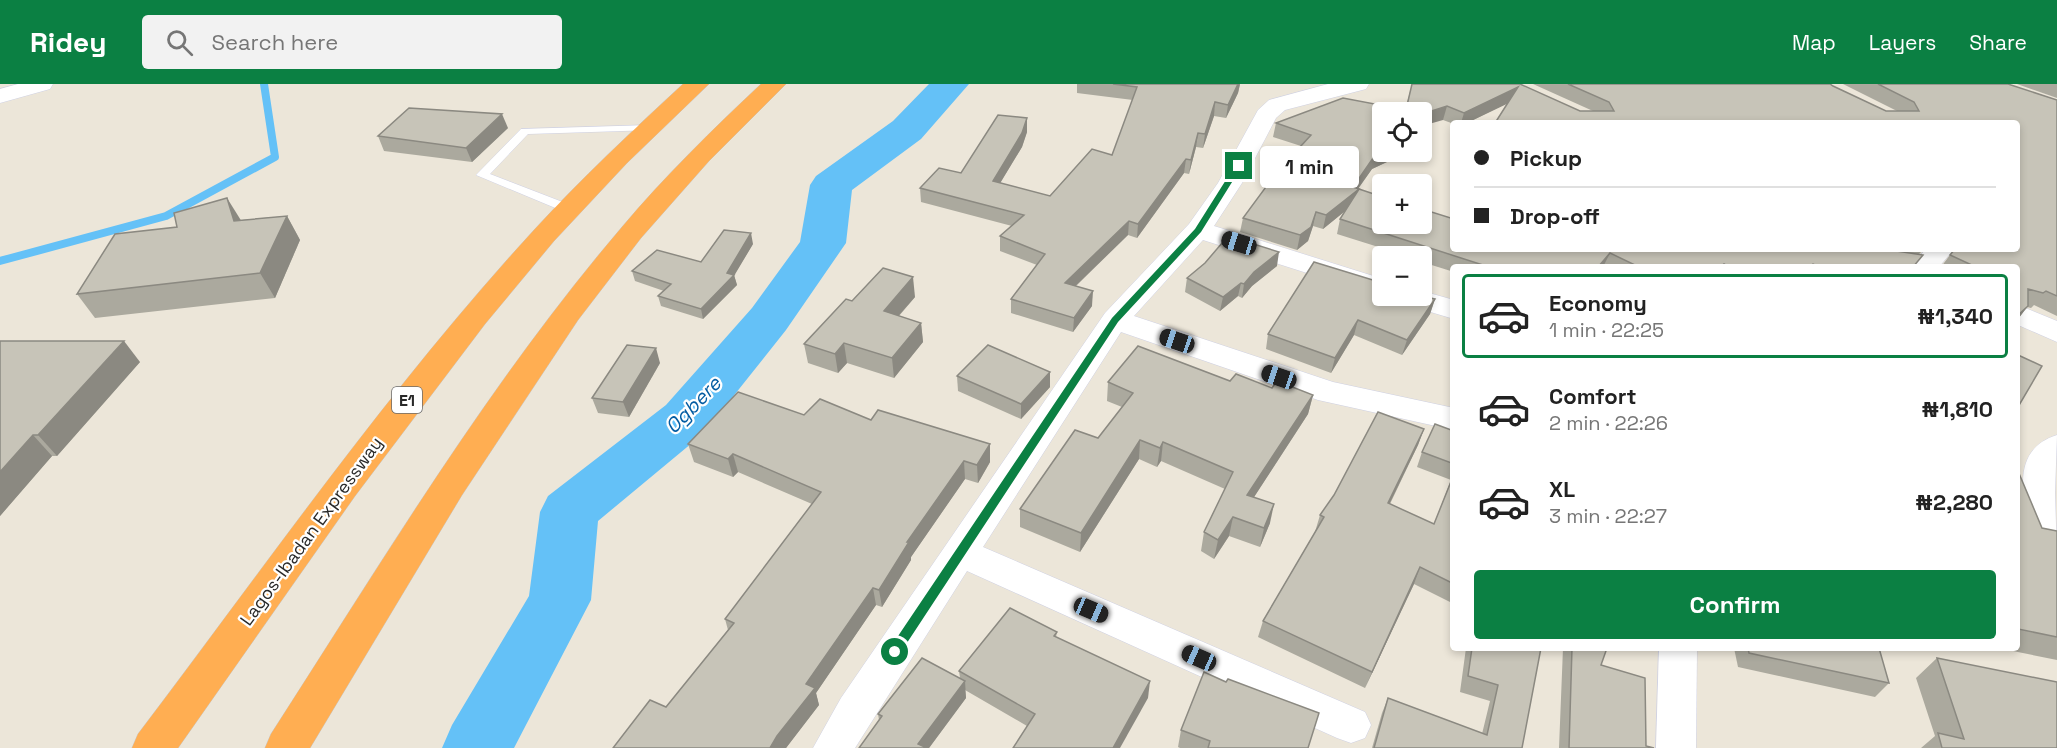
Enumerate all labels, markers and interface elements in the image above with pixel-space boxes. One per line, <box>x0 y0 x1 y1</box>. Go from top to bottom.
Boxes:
search box <box>142 15 562 69</box>
text: Ridey <box>30 24 106 60</box>
icon: search <box>163 26 196 59</box>
text: Search here <box>211 28 338 56</box>
text: Map <box>1792 29 1836 56</box>
text: Layers <box>1869 29 1936 56</box>
text: Share <box>1969 29 2027 56</box>
map controls <box>1372 102 1432 306</box>
button: locate <box>1372 102 1432 162</box>
text: Pickup <box>1510 144 1582 172</box>
callout: 1 min <box>1260 145 1359 187</box>
route end <box>1225 152 1252 179</box>
text: 1 min <box>1285 154 1334 180</box>
button: + <box>1372 174 1432 234</box>
text: Drop-off <box>1510 202 1600 230</box>
car <box>1219 229 1259 257</box>
button: − <box>1372 246 1432 306</box>
icon: car <box>1477 289 1531 343</box>
text: Economy <box>1549 289 1647 317</box>
text: ₦1,340 <box>1917 302 1993 330</box>
text: 1 min · 22:25 <box>1549 317 1664 343</box>
car <box>1157 327 1197 355</box>
car <box>1259 363 1299 391</box>
water label: Ogbere <box>659 370 727 439</box>
icon: car <box>1477 382 1531 436</box>
text: Comfort <box>1549 382 1637 410</box>
road number: E1 <box>392 387 422 413</box>
text: ₦1,810 <box>1921 395 1993 423</box>
text: 2 min · 22:26 <box>1549 410 1668 436</box>
street label: Lagos-Ibadan Expressway <box>235 432 387 630</box>
icon: car <box>1477 475 1531 529</box>
text: XL <box>1549 475 1575 503</box>
text: ₦2,280 <box>1915 488 1993 516</box>
text: 3 min · 22:27 <box>1549 503 1667 529</box>
button: Confirm <box>1474 570 1996 639</box>
car <box>1071 595 1111 625</box>
route start <box>881 638 908 665</box>
car <box>1179 642 1219 674</box>

